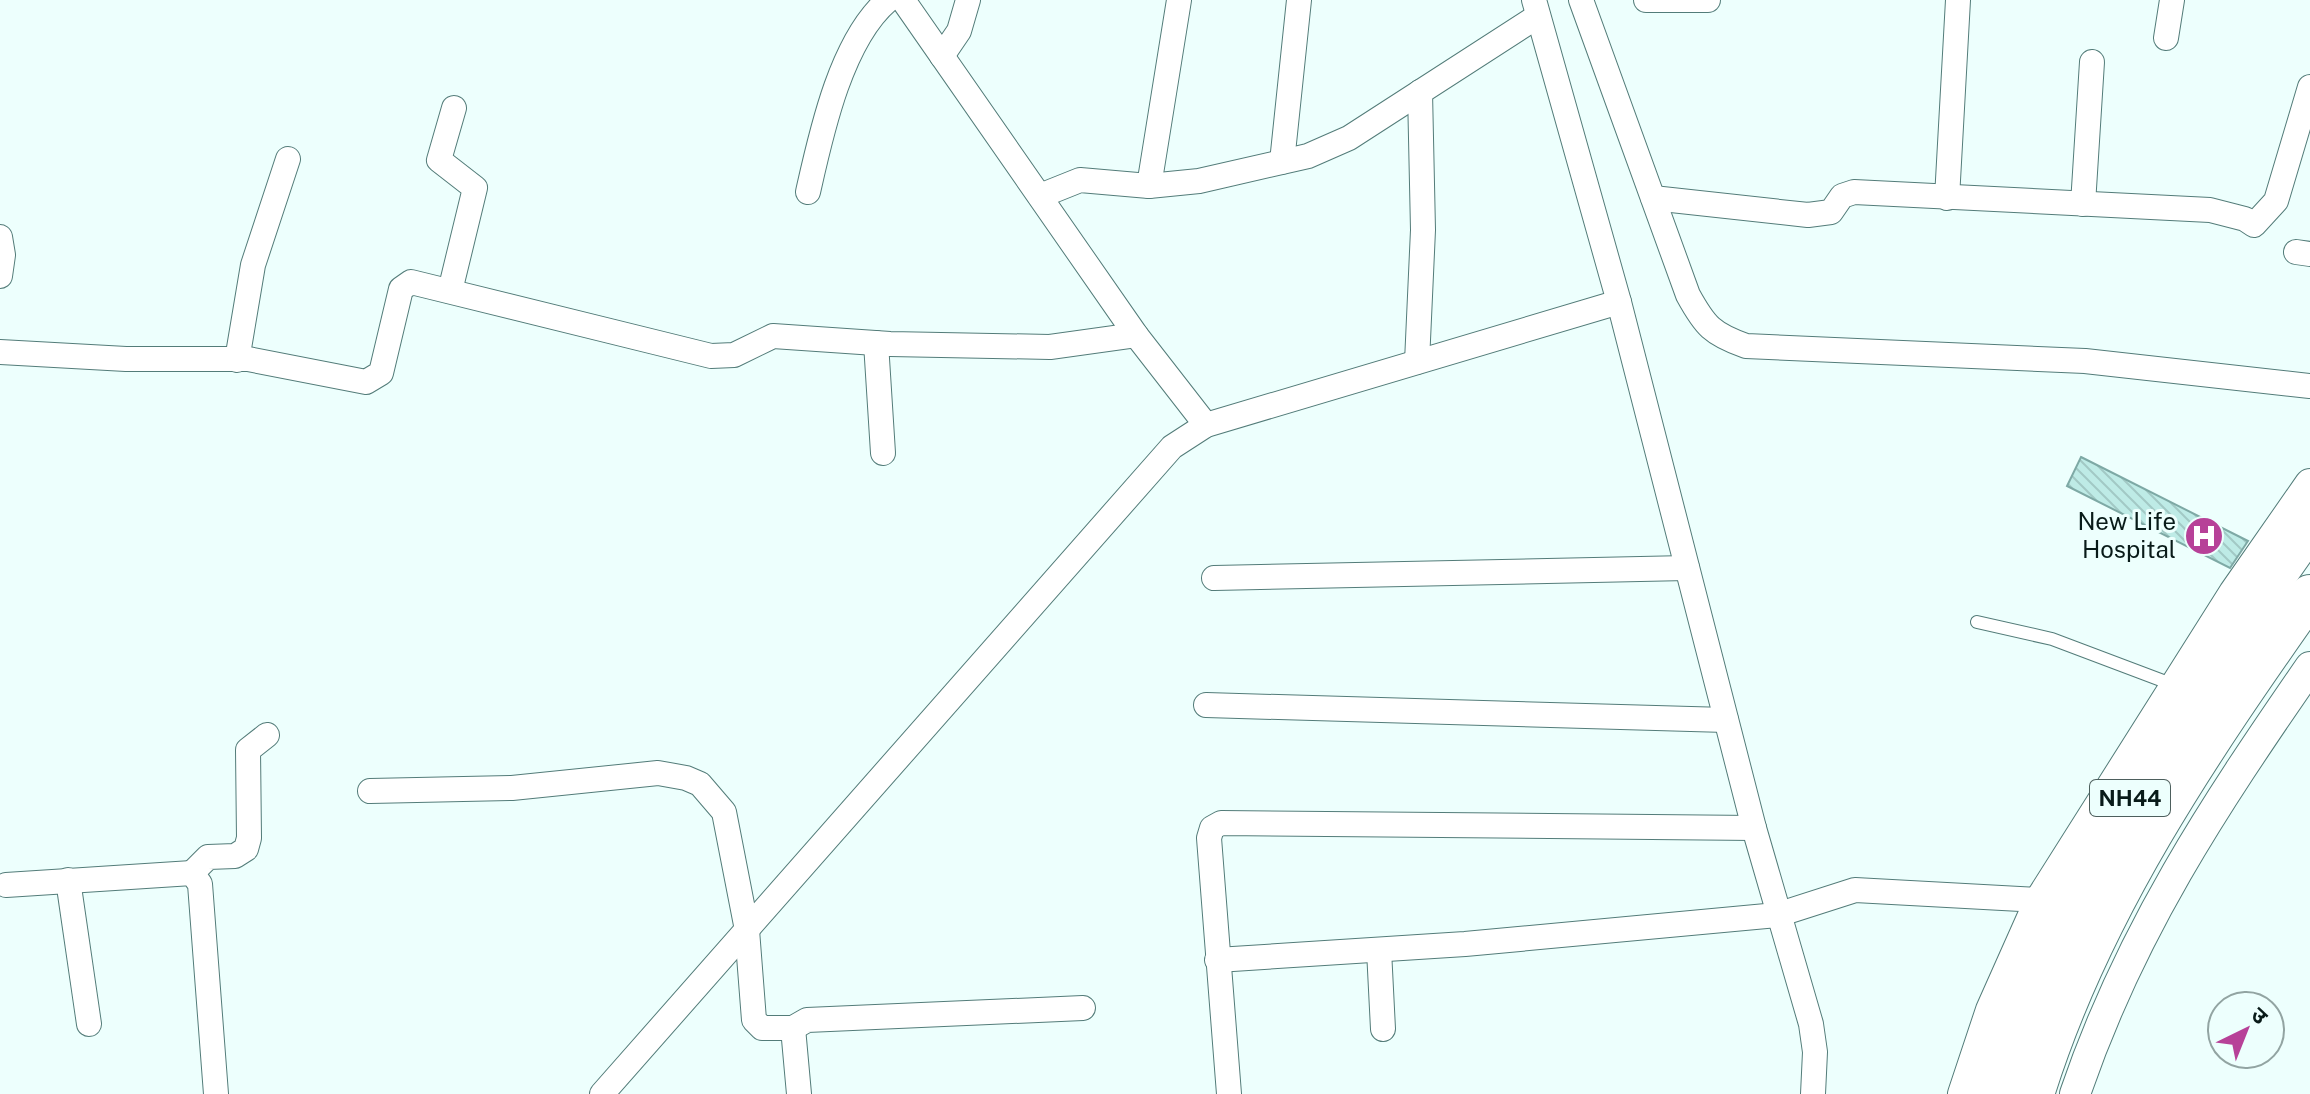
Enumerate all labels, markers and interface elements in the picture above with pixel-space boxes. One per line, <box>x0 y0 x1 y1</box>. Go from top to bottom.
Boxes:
place label: New Life Hospital <box>2077 507 2176 563</box>
hospital icon: New Life Hospital <box>2183 515 2225 557</box>
road number: NH44 <box>2090 780 2170 816</box>
north arrow <box>2206 990 2286 1070</box>
text: उ <box>2246 1001 2274 1030</box>

